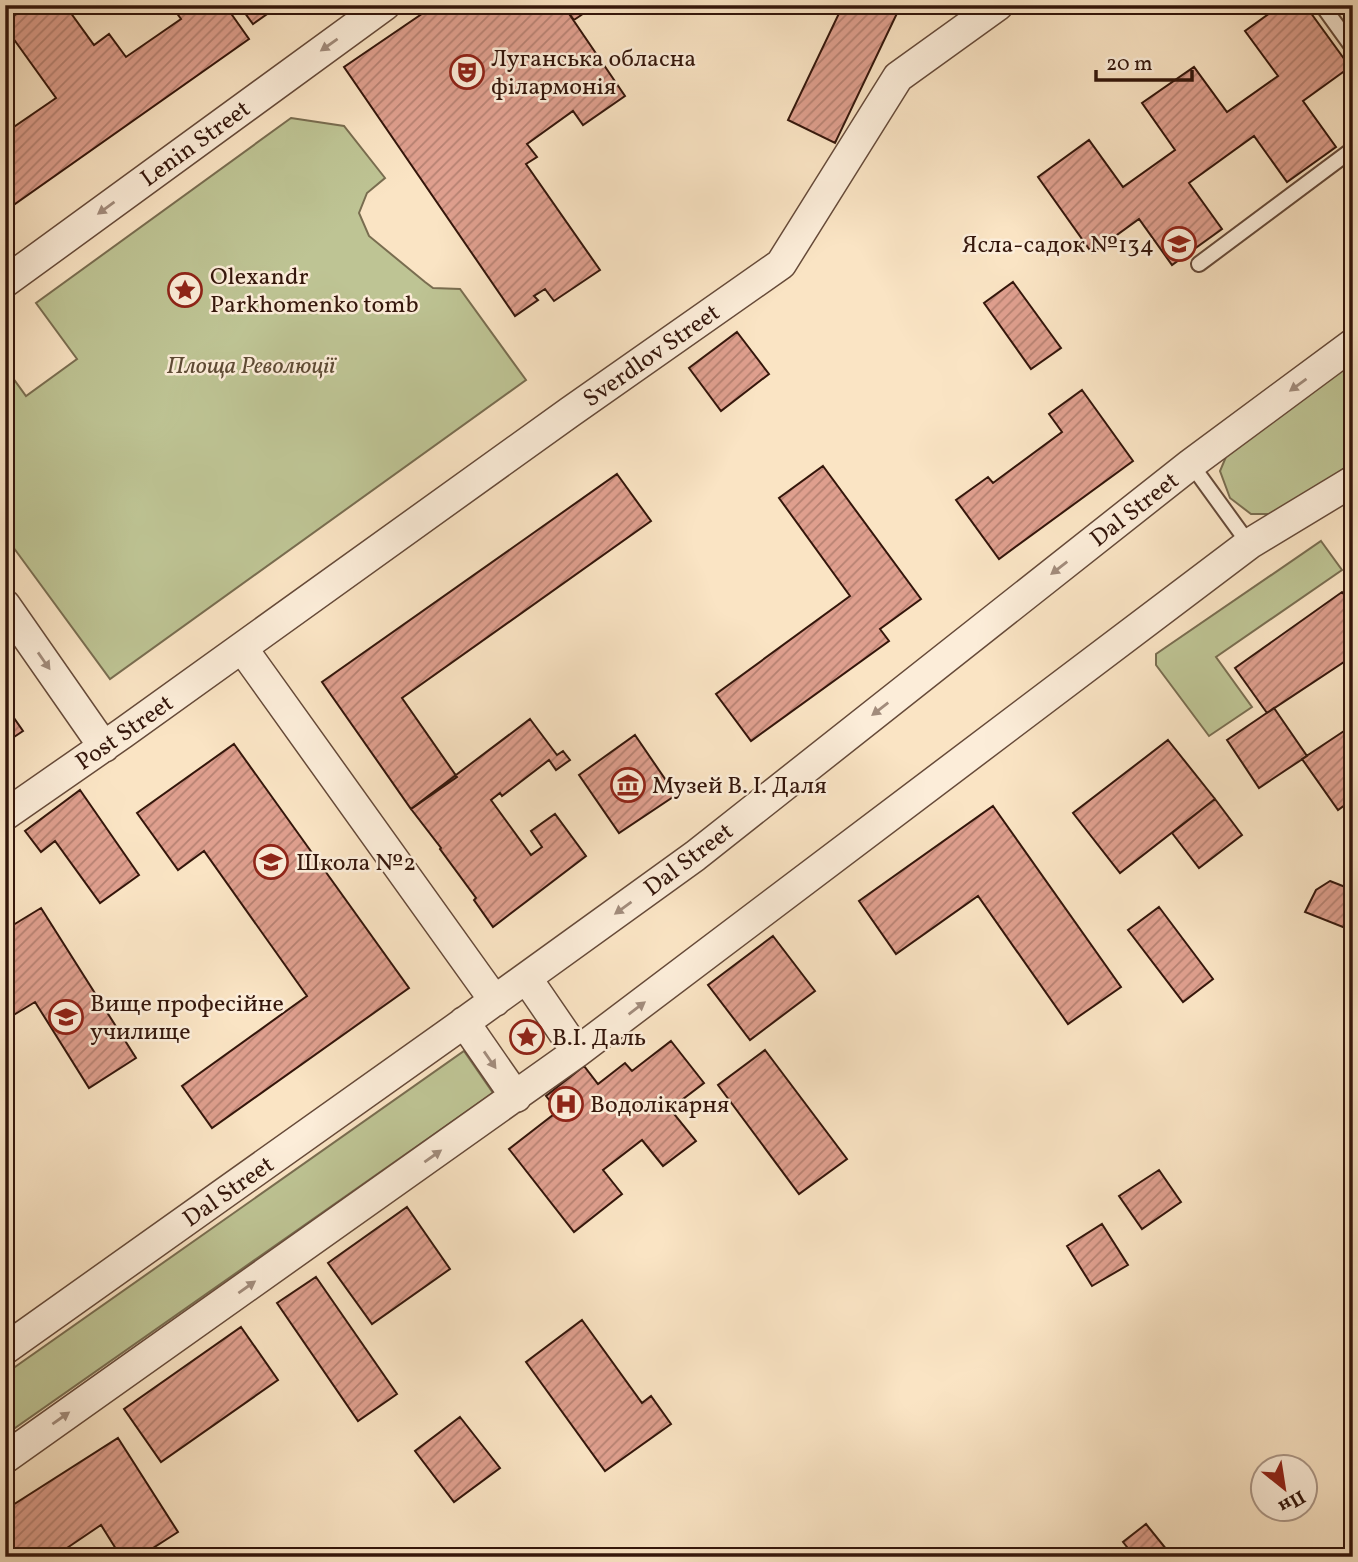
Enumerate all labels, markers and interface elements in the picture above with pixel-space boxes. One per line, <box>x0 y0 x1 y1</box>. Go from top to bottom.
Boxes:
one-way arrow <box>320 38 338 52</box>
scale bar <box>1096 38 1192 82</box>
place label: Луганська обласна філармонія <box>491 43 696 105</box>
text: 20 m <box>1106 50 1152 79</box>
theatre icon: Луганська обласна філармонія <box>448 53 486 91</box>
street label: Lenin Street <box>134 93 258 196</box>
one-way arrow <box>97 201 115 215</box>
school or university icon: Ясла-садок №134 <box>1160 225 1198 263</box>
place label: Ясла-садок №134 <box>962 229 1154 263</box>
place label: Olexandr Parkhomenko tomb <box>210 261 419 323</box>
place icon: Olexandr Parkhomenko tomb <box>166 271 204 309</box>
street label: Sverdlov Street <box>577 297 727 416</box>
park label: Площа Революції <box>167 350 337 384</box>
one-way arrow <box>1289 378 1307 392</box>
street label: Dal Street <box>1084 465 1187 556</box>
one-way arrow <box>1050 560 1068 574</box>
one-way arrow <box>37 652 51 670</box>
street label: Post Street <box>69 687 181 780</box>
one-way arrow <box>872 701 889 716</box>
museum icon: Музей В. І. Даля <box>609 766 647 804</box>
place label: Музей В. І. Даля <box>652 770 827 804</box>
street label: Dal Street <box>637 816 741 906</box>
school or university icon: Школа №2 <box>252 843 290 881</box>
place label: Школа №2 <box>296 847 416 881</box>
one-way arrow <box>614 901 632 915</box>
place label: Вище професійне училище <box>90 988 284 1050</box>
school or university icon: Вище професійне училище <box>47 998 85 1036</box>
one-way arrow <box>627 1000 645 1015</box>
place icon: В.І. Даль <box>508 1018 546 1056</box>
place label: В.І. Даль <box>552 1022 646 1056</box>
one-way arrow <box>483 1051 497 1069</box>
hospital icon: Водолікарня <box>547 1085 585 1123</box>
place label: Водолікарня <box>590 1089 729 1123</box>
street label: Dal Street <box>177 1149 282 1236</box>
one-way arrow <box>424 1149 442 1163</box>
one-way arrow <box>238 1280 256 1294</box>
one-way arrow <box>52 1411 70 1425</box>
north arrow <box>1250 1454 1320 1524</box>
text: Пн <box>1273 1483 1310 1519</box>

